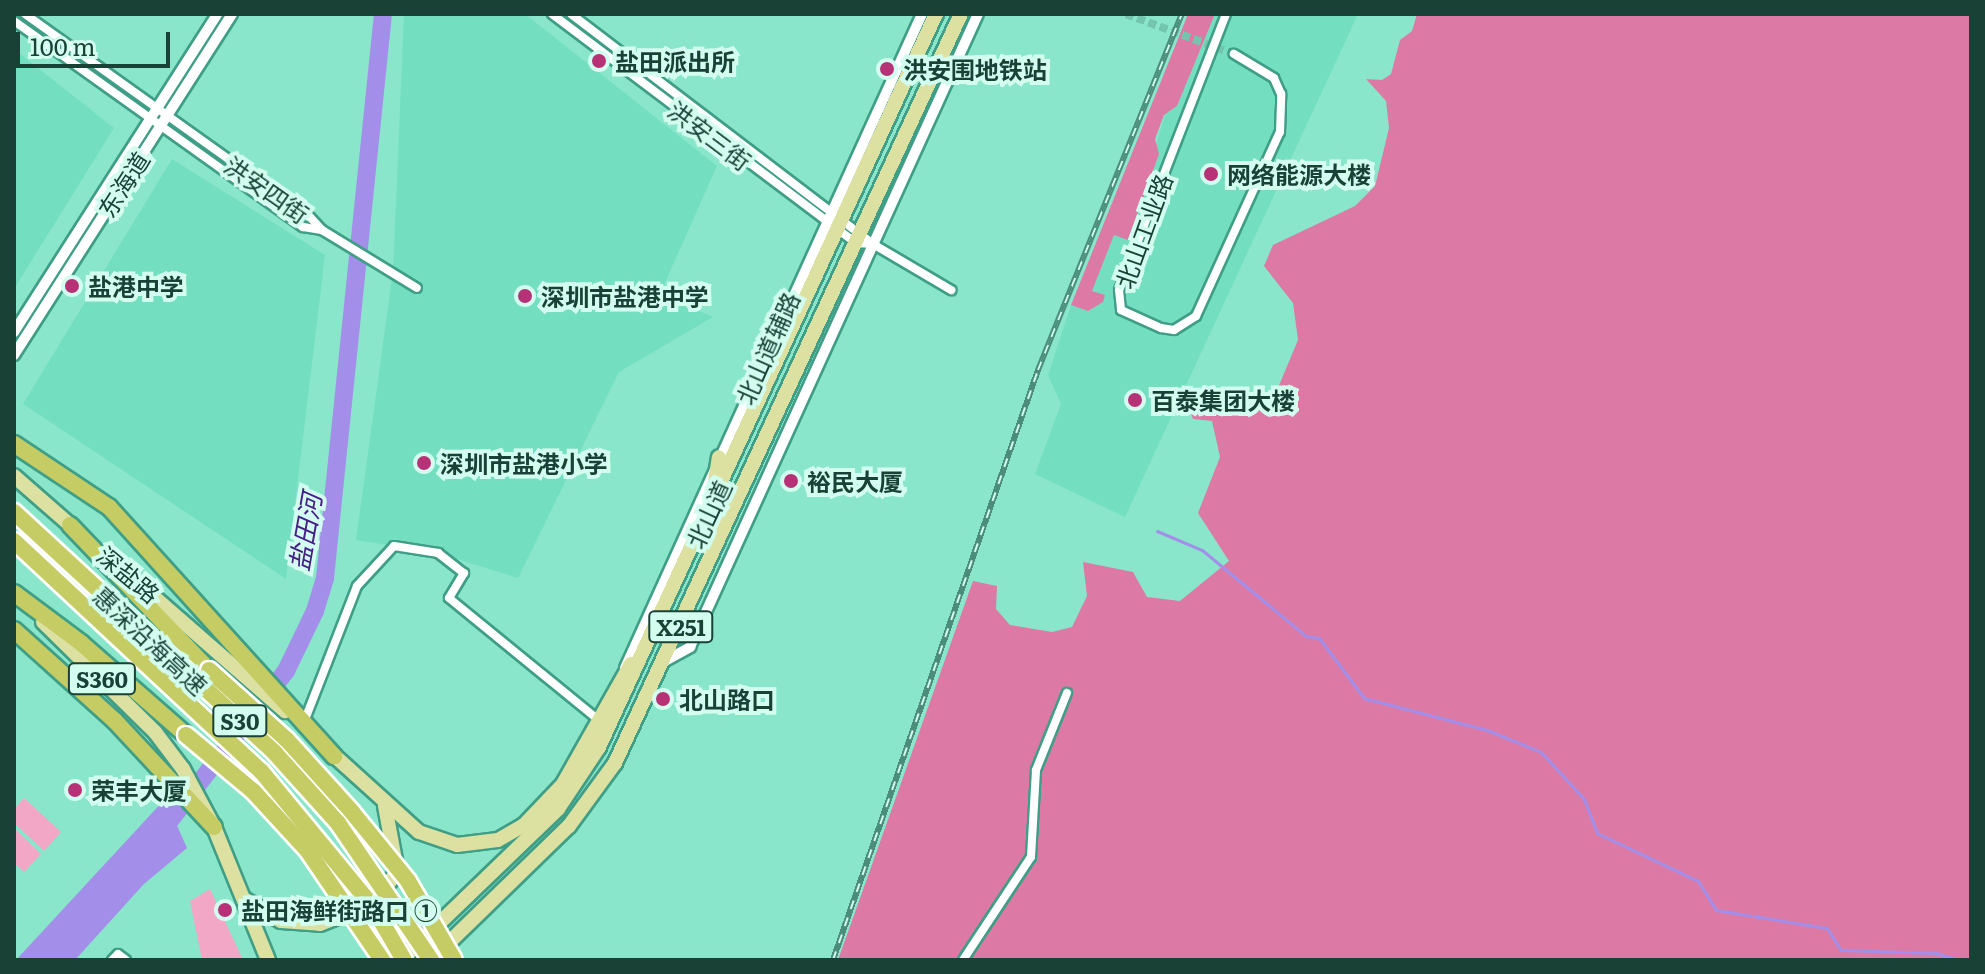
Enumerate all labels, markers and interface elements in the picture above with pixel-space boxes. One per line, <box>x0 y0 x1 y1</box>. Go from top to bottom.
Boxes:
scale bar <box>20 16 174 66</box>
text: 100 m <box>30 28 96 63</box>
place label: 盐田派出所 <box>615 47 735 75</box>
marker: 盐田派出所 <box>590 52 608 70</box>
place label: 洪安围地铁站 <box>903 55 1047 83</box>
marker: 洪安围地铁站 <box>878 60 896 78</box>
street label: 洪安三街 <box>663 95 757 175</box>
street label: 东海道 <box>91 146 155 222</box>
street label: 洪安四街 <box>219 150 315 228</box>
place label: 网络能源大楼 <box>1227 160 1371 188</box>
marker: 网络能源大楼 <box>1202 165 1220 183</box>
street label: 北山工业路 <box>1109 170 1177 292</box>
place label: 盐港中学 <box>88 272 184 300</box>
marker: 盐港中学 <box>63 277 81 295</box>
place label: 深圳市盐港中学 <box>541 282 709 310</box>
marker: 深圳市盐港中学 <box>516 287 534 305</box>
street label: 北山道辅路 <box>729 287 805 409</box>
place label: 百泰集团大楼 <box>1151 386 1295 414</box>
marker: 百泰集团大楼 <box>1126 391 1144 409</box>
place label: 深圳市盐港小学 <box>440 449 608 477</box>
marker: 深圳市盐港小学 <box>415 454 433 472</box>
place label: 裕民大厦 <box>807 467 903 495</box>
marker: 裕民大厦 <box>782 472 800 490</box>
street label: 北山道 <box>680 475 736 553</box>
water label: 盐田河 <box>282 491 326 573</box>
street label: 深盐路 <box>92 540 166 608</box>
street label: 惠深沿海高速 <box>89 580 213 700</box>
road number: X251 <box>647 609 715 645</box>
road number: S360 <box>66 661 138 697</box>
place label: 北山路口 <box>679 685 775 713</box>
marker: 北山路口 <box>654 690 672 708</box>
road number: S30 <box>212 703 268 739</box>
place label: 荣丰大厦 <box>91 776 187 804</box>
marker: 荣丰大厦 <box>66 781 84 799</box>
place label: 盐田海鲜街路口 ① <box>241 896 438 924</box>
marker: 盐田海鲜街路口 ① <box>216 901 234 919</box>

